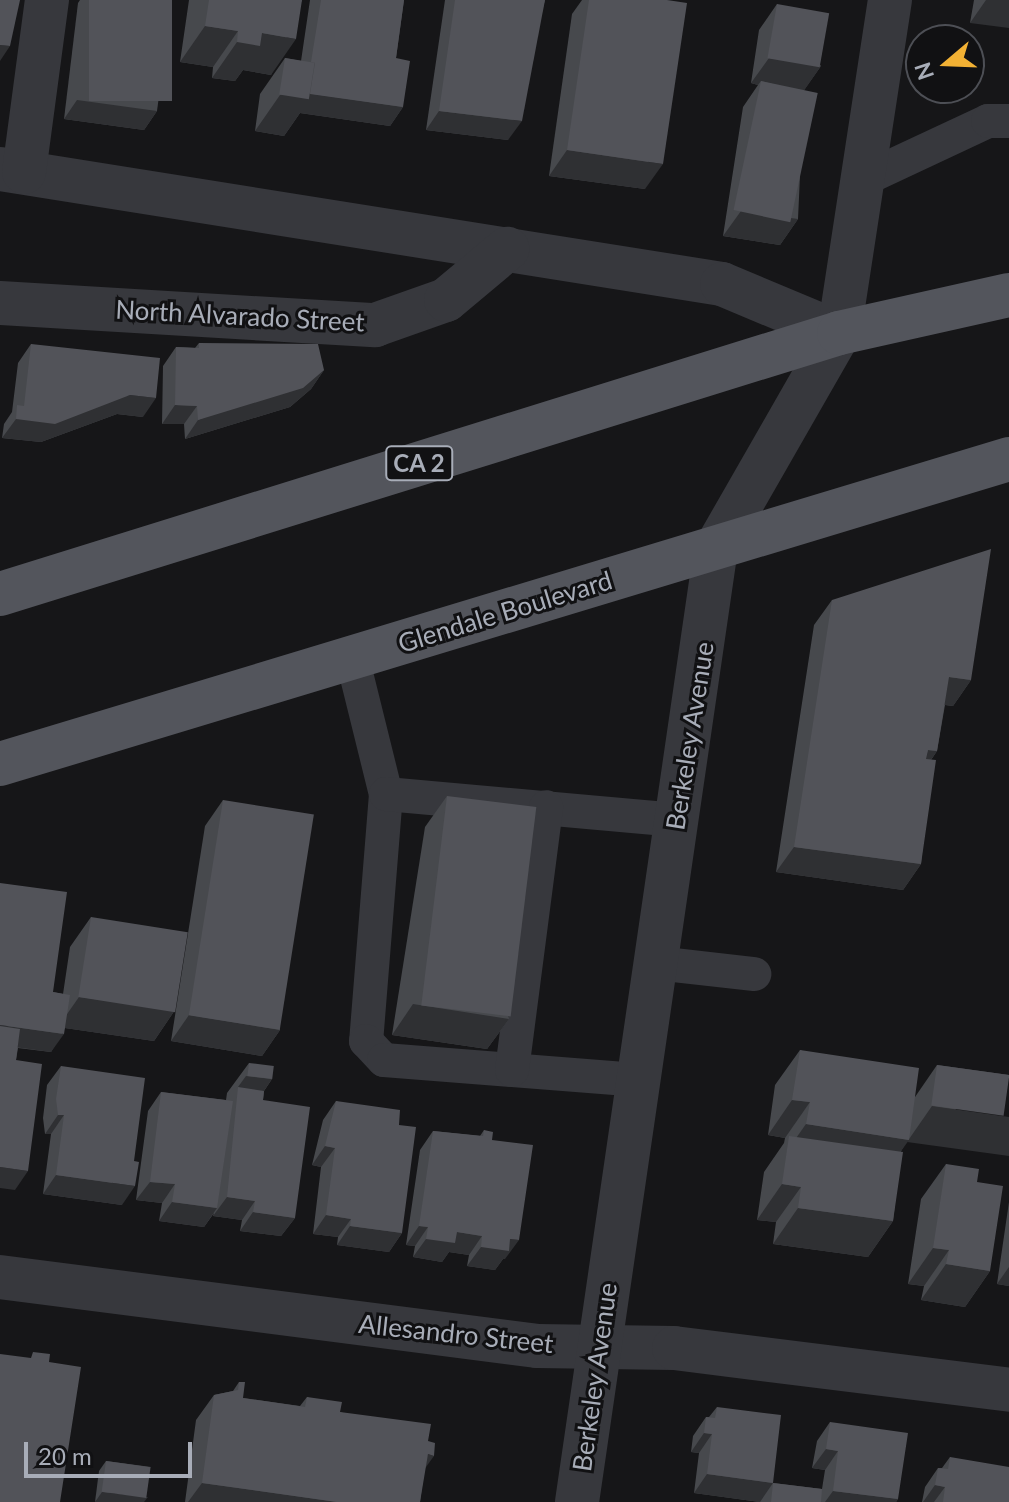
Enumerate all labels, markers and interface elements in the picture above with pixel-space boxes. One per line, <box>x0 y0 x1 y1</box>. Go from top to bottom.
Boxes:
north arrow <box>905 24 985 104</box>
text: N <box>908 59 939 84</box>
street label: North Alvarado Street <box>114 294 366 338</box>
road number: CA 2 <box>383 443 455 483</box>
street label: Glendale Boulevard <box>394 565 616 659</box>
street label: Berkeley Avenue <box>660 639 720 833</box>
street label: Berkeley Avenue <box>566 1280 624 1474</box>
street label: Allesandro Street <box>357 1308 555 1360</box>
scale bar <box>28 1426 196 1476</box>
text: 20 m <box>38 1441 92 1470</box>

